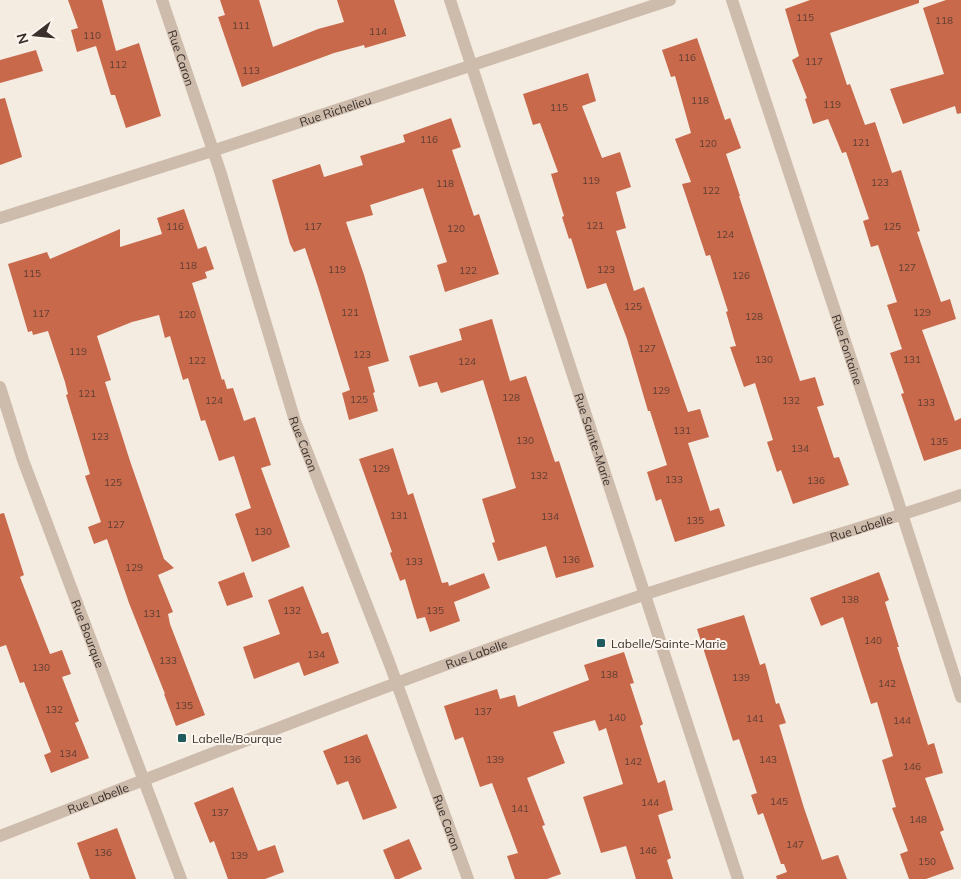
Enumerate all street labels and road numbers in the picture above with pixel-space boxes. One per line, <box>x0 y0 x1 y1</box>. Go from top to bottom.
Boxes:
street label: Rue Caron <box>165 28 198 88</box>
street label: Rue Richelieu <box>297 92 373 129</box>
street label: Rue Fontaine <box>829 312 866 386</box>
street label: Rue Sainte-Marie <box>572 391 616 487</box>
street label: Rue Caron <box>286 414 321 474</box>
street label: Rue Labelle <box>828 511 894 544</box>
street label: Rue Bourque <box>69 597 108 670</box>
street label: Rue Labelle <box>443 635 509 672</box>
street label: Rue Labelle <box>65 779 131 817</box>
street label: Rue Caron <box>430 792 464 852</box>

